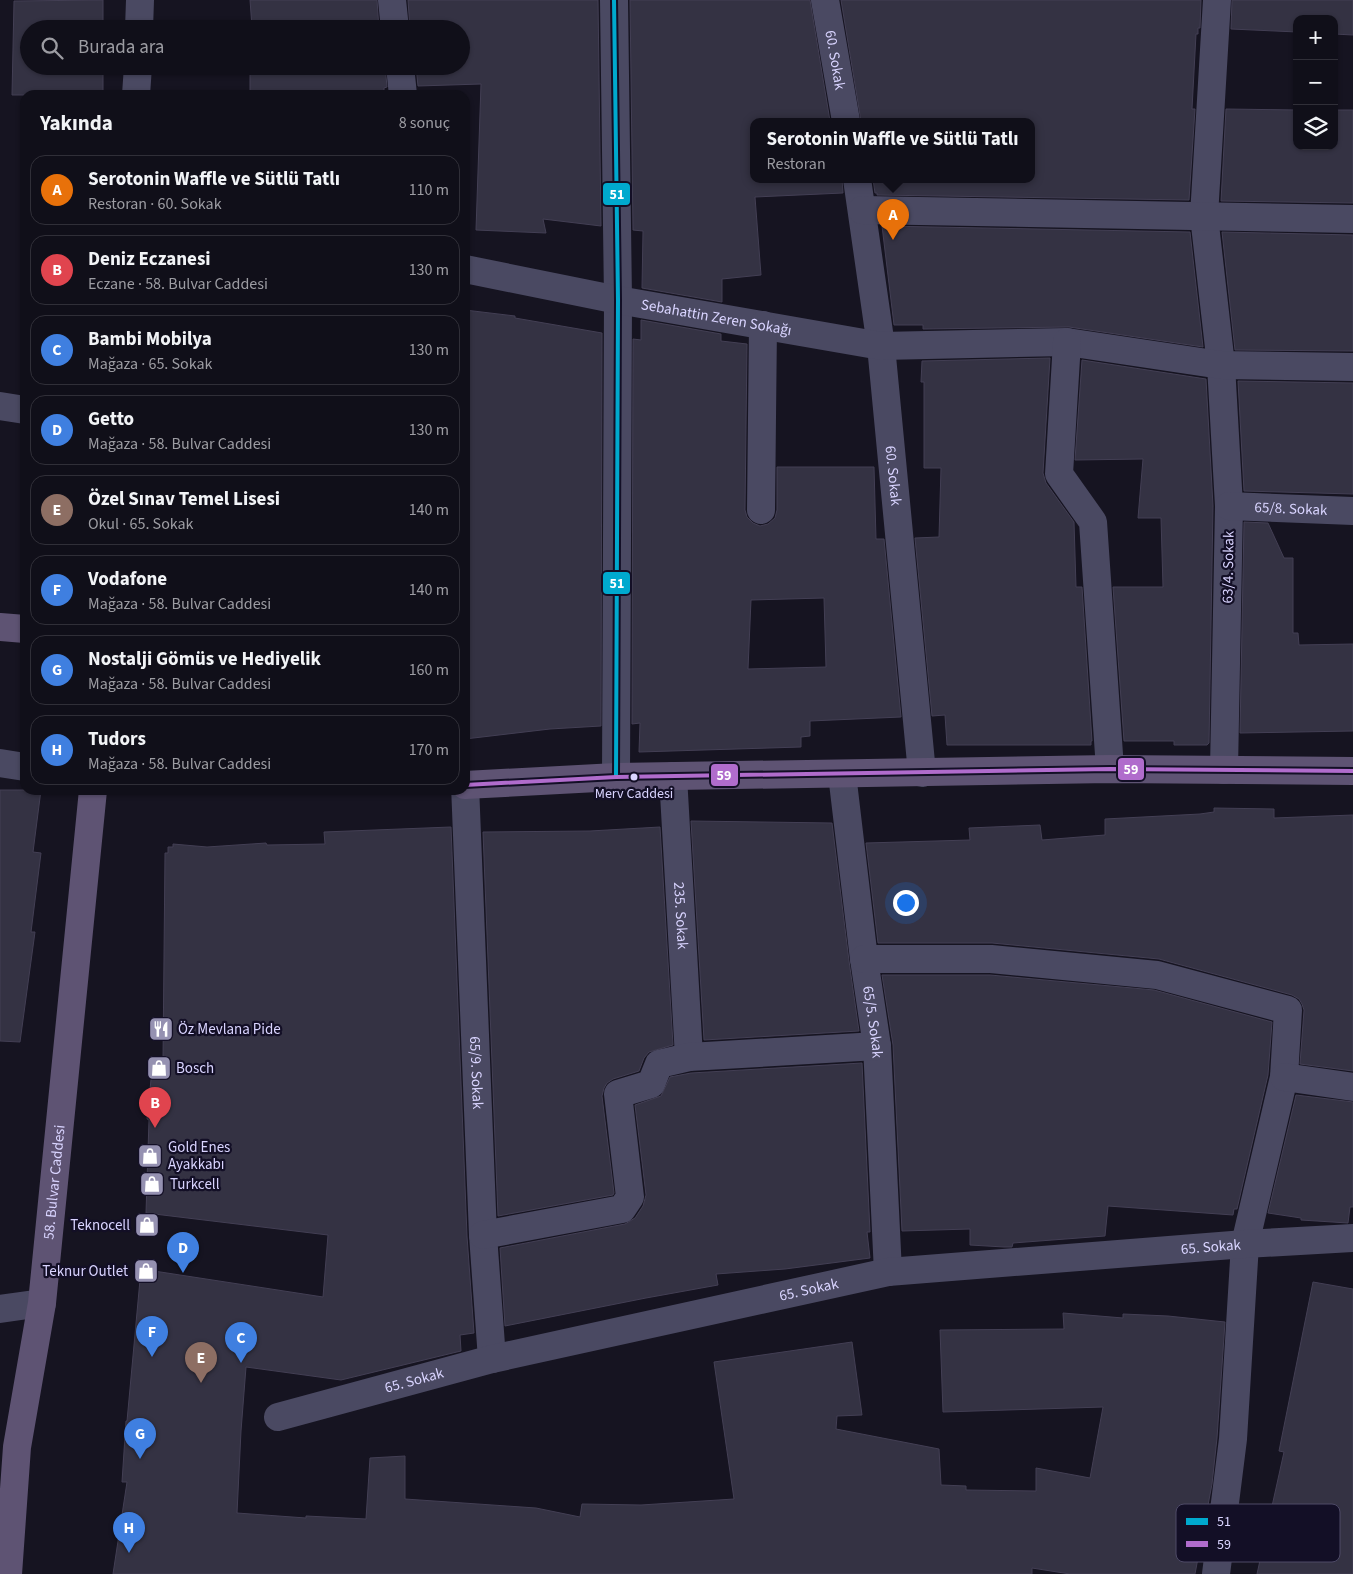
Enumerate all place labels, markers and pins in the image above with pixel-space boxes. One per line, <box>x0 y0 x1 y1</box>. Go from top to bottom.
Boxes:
pin: A <box>877 199 909 240</box>
marker: Merv Caddesi <box>629 772 639 782</box>
place label: Merv Caddesi <box>595 784 673 804</box>
restaurant icon: Öz Mevlana Pide <box>148 1016 174 1042</box>
place label: Öz Mevlana Pide <box>178 1019 281 1040</box>
shop icon: Bosch <box>146 1055 172 1081</box>
place label: Bosch <box>176 1058 214 1079</box>
pin: B <box>139 1087 171 1128</box>
place label: Gold Enes Ayakkabı <box>168 1137 230 1175</box>
shop icon: Gold Enes Ayakkabı <box>137 1143 163 1169</box>
shop icon: Turkcell <box>139 1171 165 1197</box>
place label: Turkcell <box>170 1174 220 1195</box>
shop icon: Teknocell <box>134 1212 160 1238</box>
place label: Teknocell <box>70 1215 130 1236</box>
pin: D <box>167 1232 199 1273</box>
shop icon: Teknur Outlet <box>133 1258 159 1284</box>
place label: Teknur Outlet <box>42 1261 128 1282</box>
pin: F <box>136 1316 168 1357</box>
pin: C <box>225 1322 257 1363</box>
pin: E <box>185 1342 217 1383</box>
pin: G <box>124 1418 156 1459</box>
pin: H <box>113 1512 145 1553</box>

